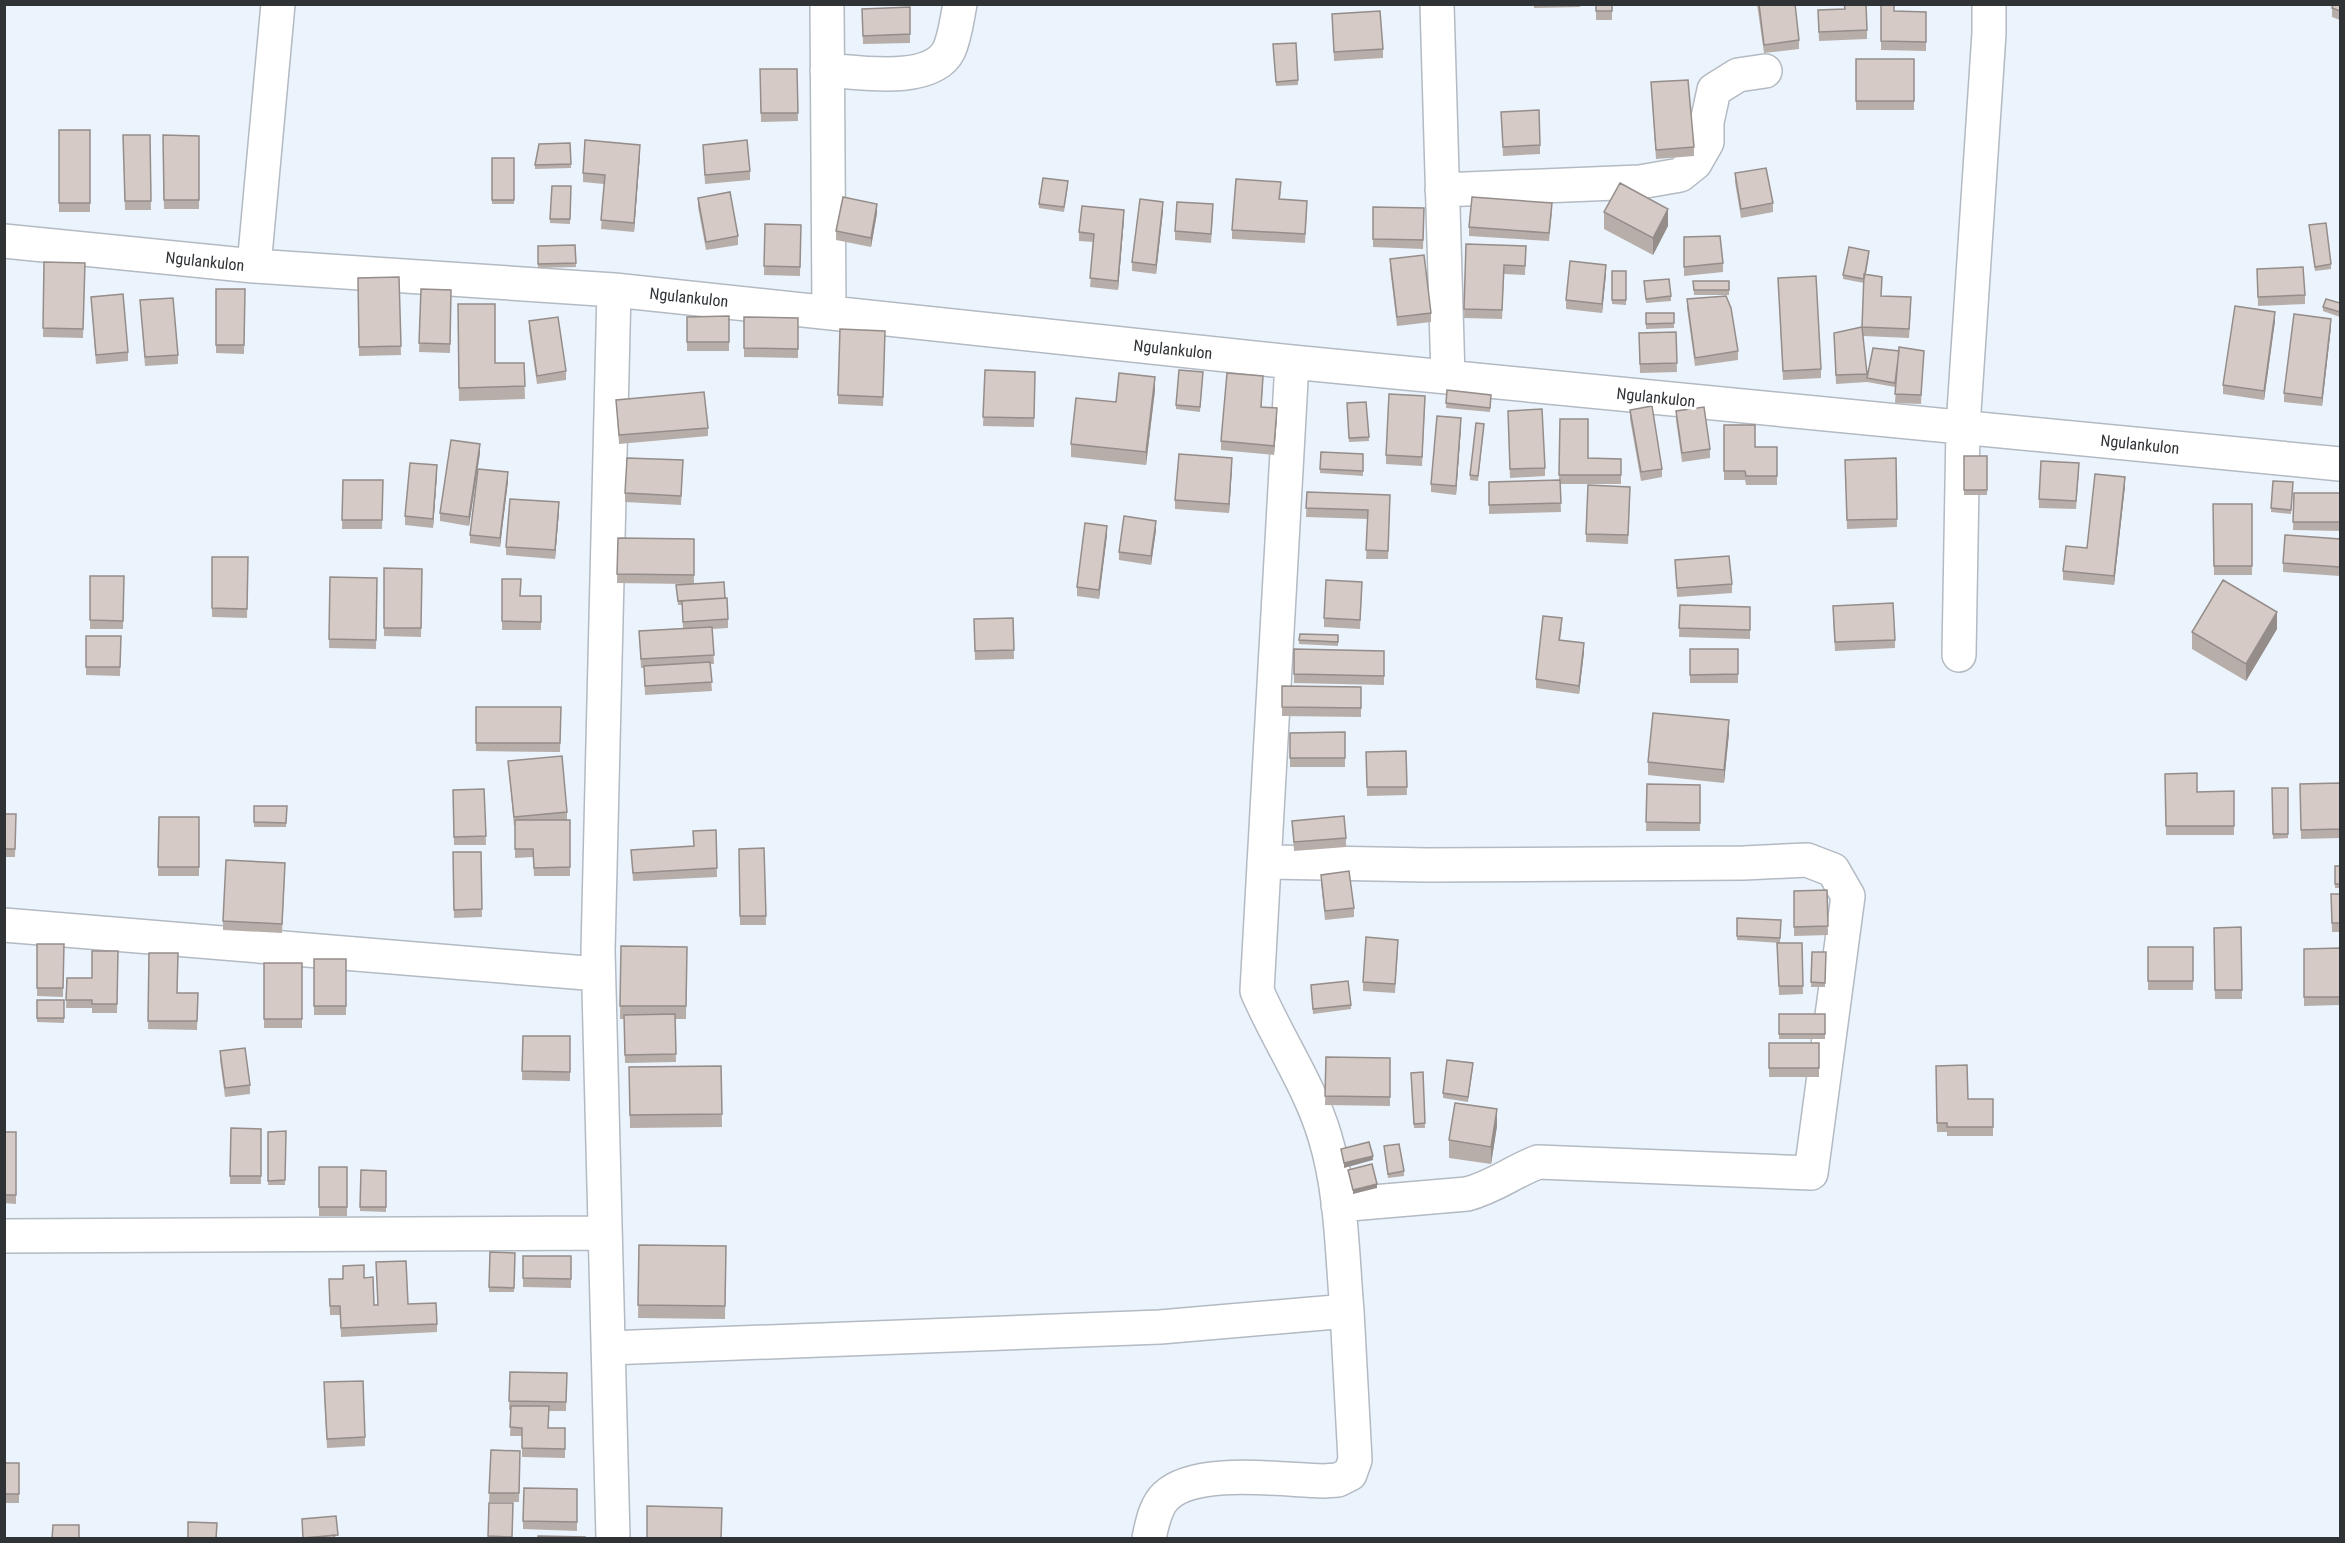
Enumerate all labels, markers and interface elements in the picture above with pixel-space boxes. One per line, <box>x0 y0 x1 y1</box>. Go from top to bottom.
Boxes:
street label: Ngulankulon <box>165 248 245 275</box>
street label: Ngulankulon <box>649 284 729 311</box>
street label: Ngulankulon <box>1133 336 1213 363</box>
street label: Ngulankulon <box>1616 384 1696 411</box>
street label: Ngulankulon <box>2100 431 2180 458</box>

